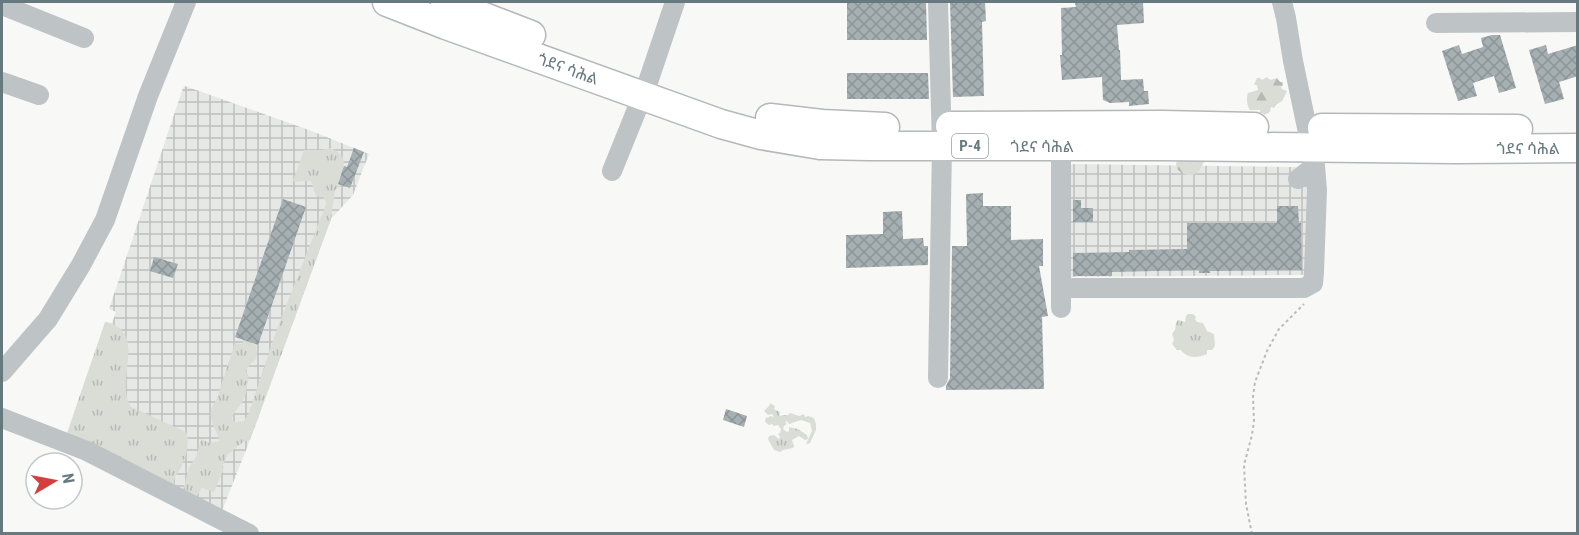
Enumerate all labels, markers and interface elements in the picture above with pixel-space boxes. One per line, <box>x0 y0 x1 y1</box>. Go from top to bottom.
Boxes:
street label: ጎደና ሳሕል <box>535 49 601 89</box>
road number: P-4 <box>952 134 988 158</box>
street label: ጎደና ሳሕል <box>1010 137 1074 156</box>
street label: ጎደና ሳሕል <box>1496 139 1560 158</box>
north arrow <box>24 451 84 511</box>
text: N <box>58 472 78 485</box>

